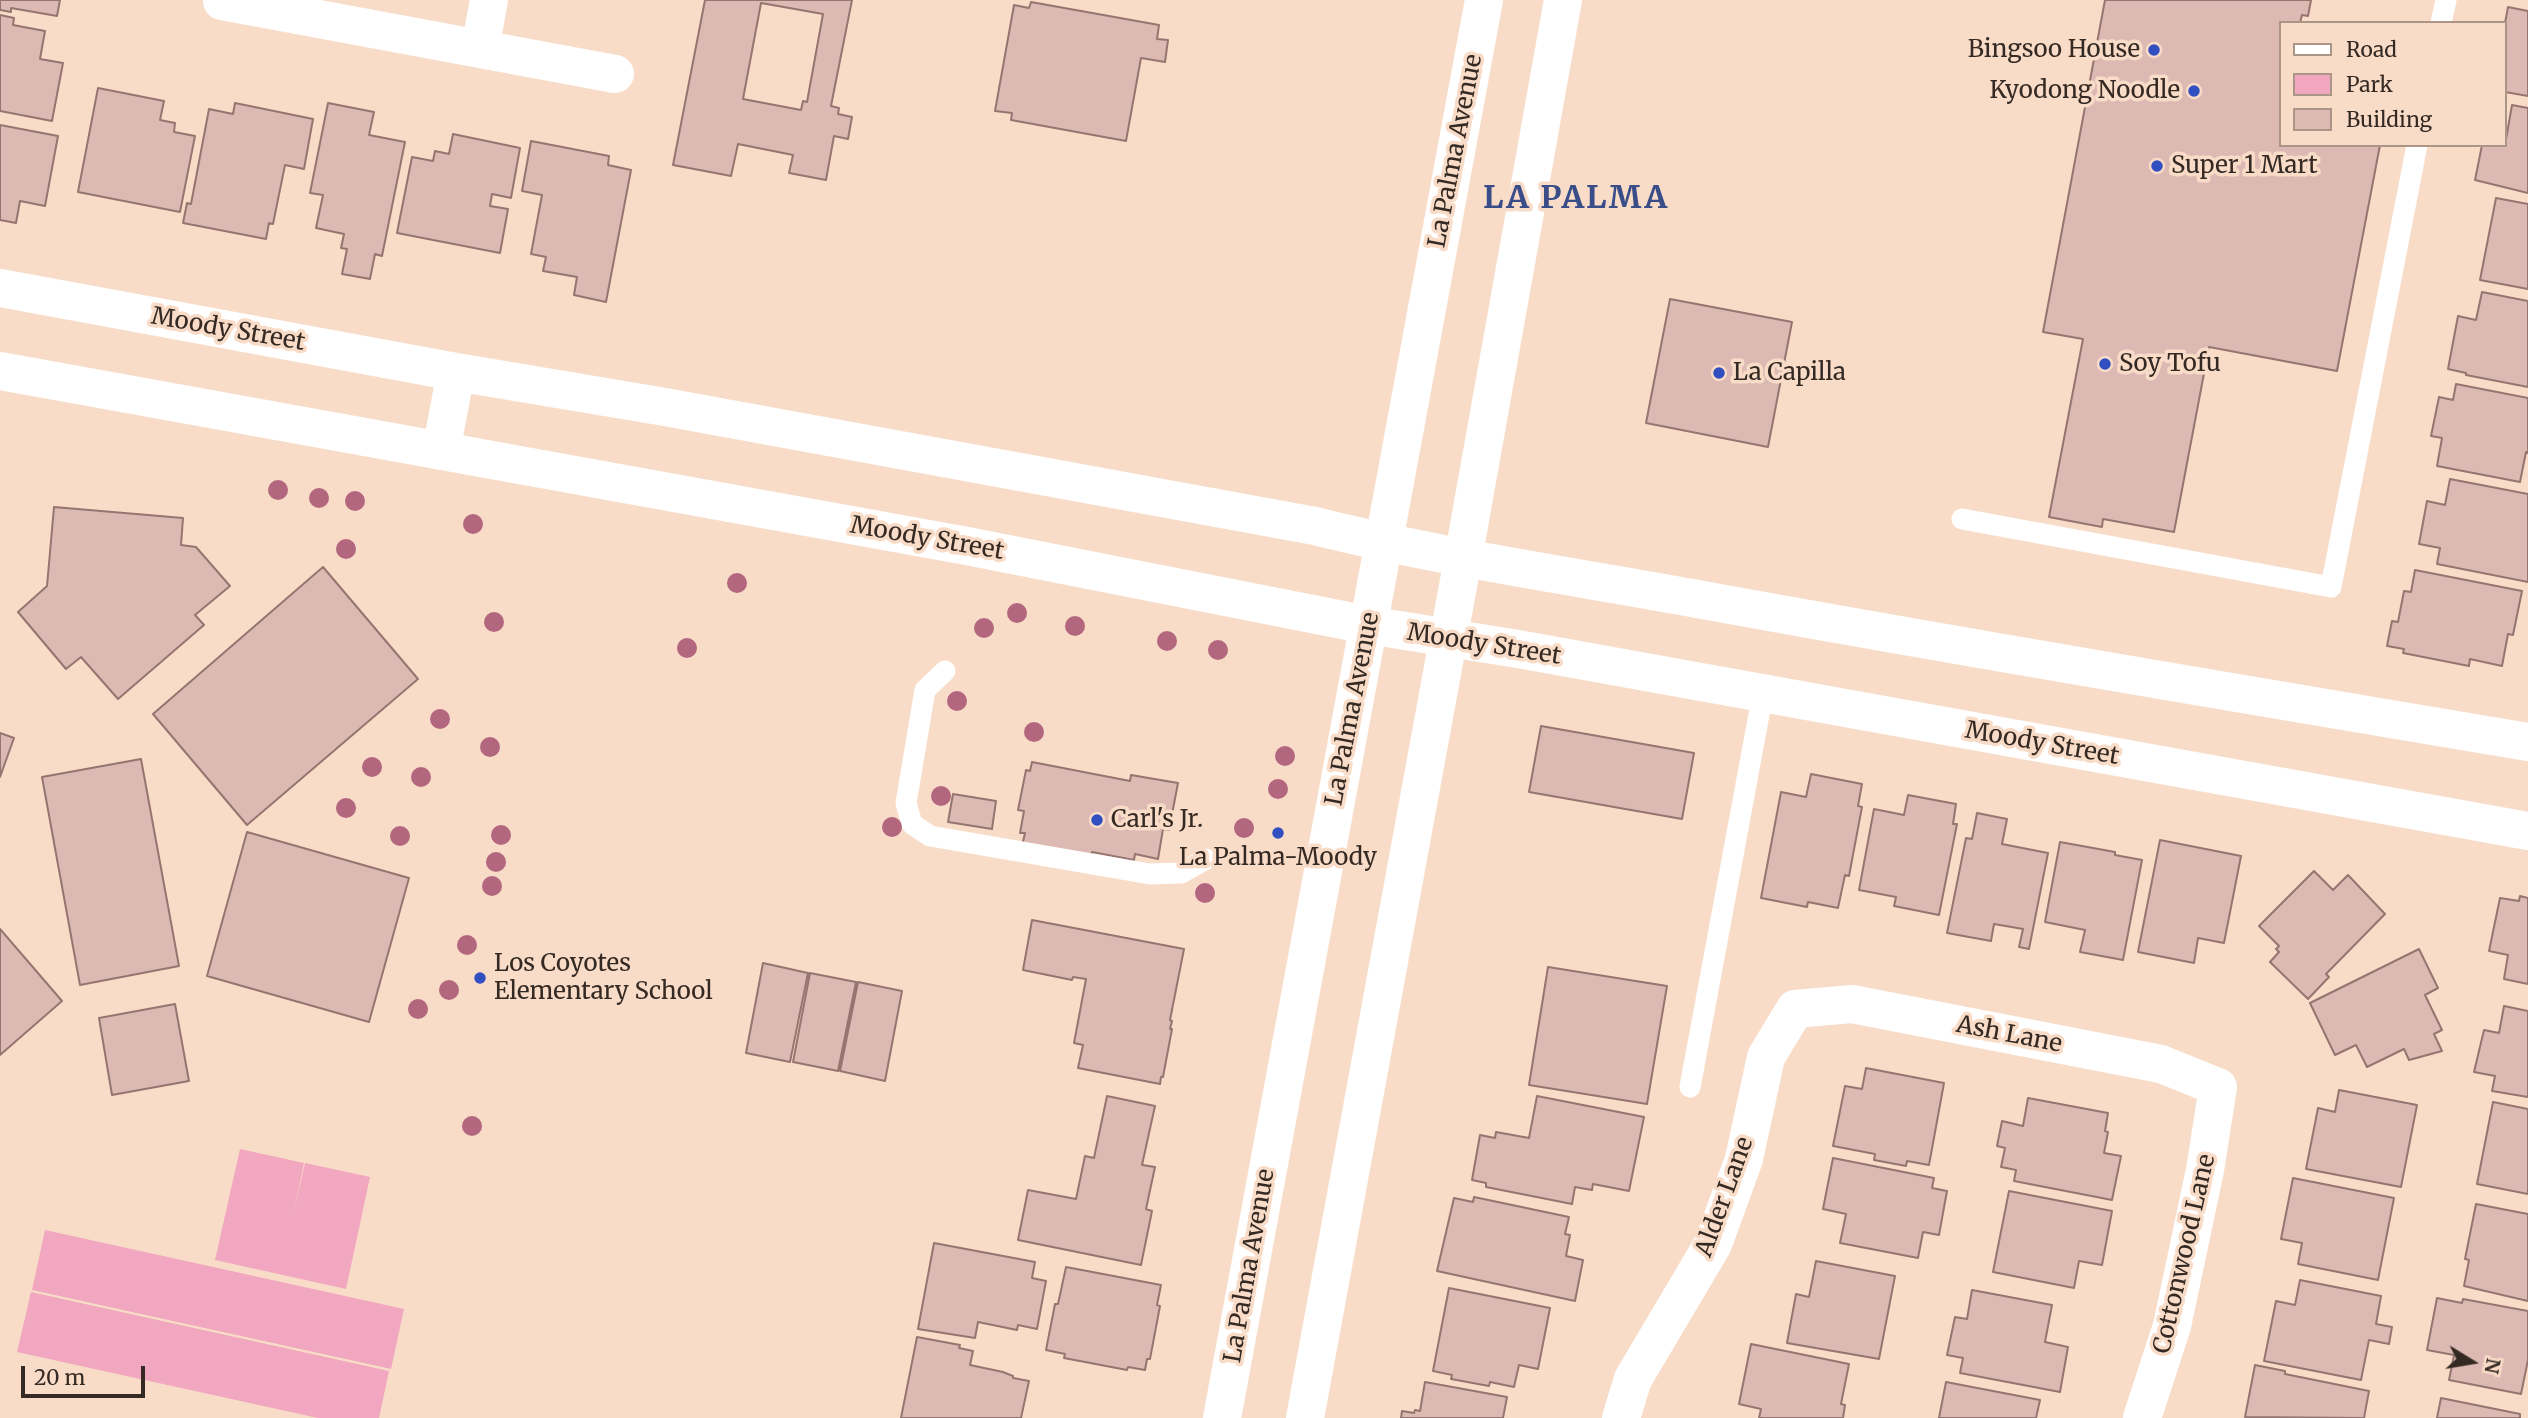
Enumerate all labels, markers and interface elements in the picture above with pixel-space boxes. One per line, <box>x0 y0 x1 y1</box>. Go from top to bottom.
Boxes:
legend <box>2280 21 2507 147</box>
place label: Bingsoo House <box>1968 36 2140 64</box>
text: Road <box>2346 36 2397 63</box>
marker: Bingsoo House <box>2146 42 2162 58</box>
street label: La Palma Avenue <box>1423 52 1489 250</box>
text: Park <box>2346 71 2393 98</box>
place label: Kyodong Noodle <box>1989 77 2180 105</box>
marker: Kyodong Noodle <box>2186 83 2202 99</box>
text: Building <box>2346 106 2432 133</box>
place label: Super 1 Mart <box>2171 152 2318 180</box>
marker: Super 1 Mart <box>2149 158 2165 174</box>
district label: LA PALMA <box>1484 180 1668 218</box>
street label: Moody Street <box>149 302 307 358</box>
place label: Soy Tofu <box>2119 350 2221 378</box>
marker: Soy Tofu <box>2097 356 2113 372</box>
place label: La Capilla <box>1733 359 1846 387</box>
marker: La Capilla <box>1711 365 1727 381</box>
street label: Moody Street <box>848 511 1006 567</box>
street label: La Palma Avenue <box>1320 610 1386 808</box>
street label: Moody Street <box>1405 619 1563 671</box>
street label: Moody Street <box>1963 716 2121 772</box>
place label: Carl's Jr. <box>1111 806 1203 834</box>
marker: Carl's Jr. <box>1089 812 1105 828</box>
marker: La Palma-Moody <box>1270 825 1286 841</box>
place label: La Palma-Moody <box>1179 844 1377 872</box>
place label: Los Coyotes Elementary School <box>494 950 713 1006</box>
marker: Los Coyotes Elementary School <box>472 970 488 986</box>
street label: Ash Lane <box>1954 1011 2064 1059</box>
street label: Alder Lane <box>1690 1133 1760 1261</box>
street label: Cottonwood Lane <box>2148 1151 2222 1357</box>
street label: La Palma Avenue <box>1219 1167 1281 1365</box>
north arrow <box>2437 1327 2507 1397</box>
scale bar <box>24 1352 149 1396</box>
text: N <box>2479 1356 2506 1376</box>
text: 20 m <box>34 1364 85 1391</box>

